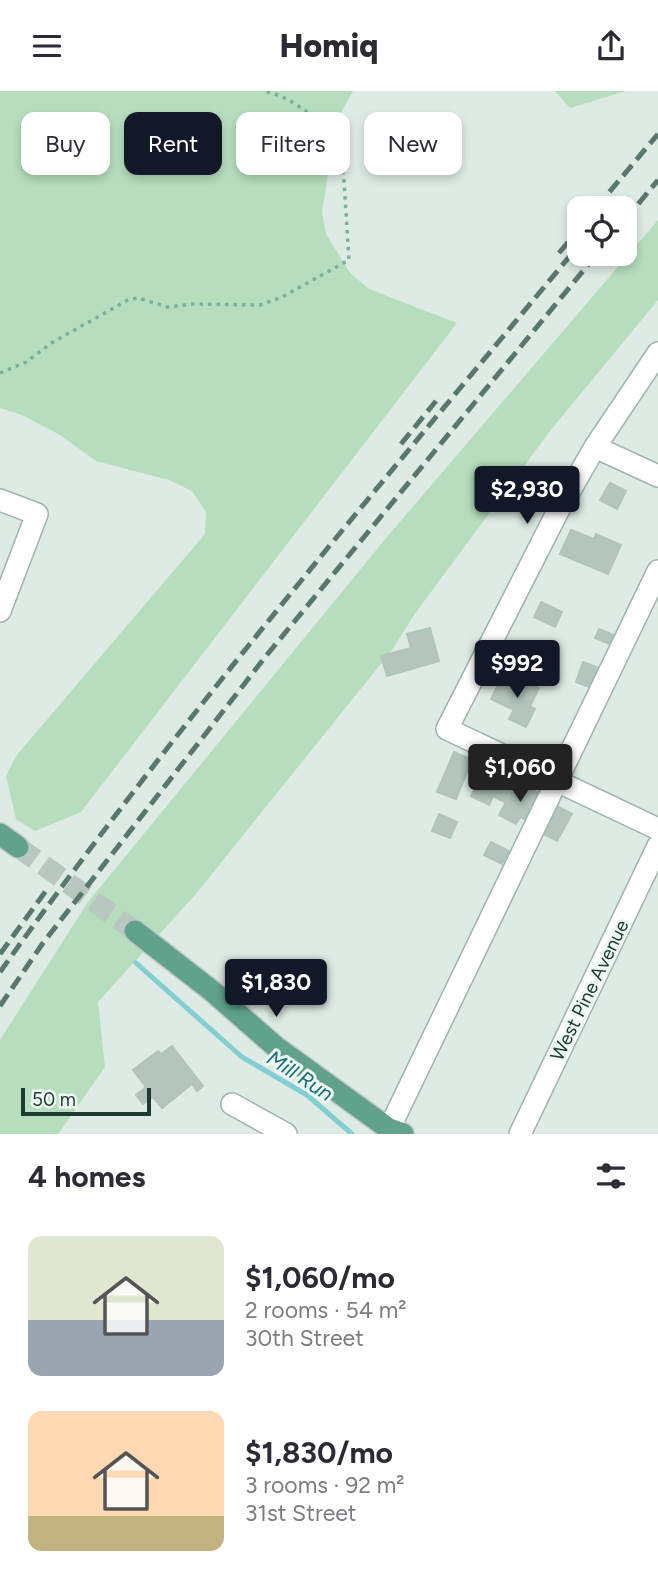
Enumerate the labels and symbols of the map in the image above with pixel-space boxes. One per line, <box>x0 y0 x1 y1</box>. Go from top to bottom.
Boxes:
pin: $2,930 <box>470 467 584 526</box>
pin: $992 <box>476 641 558 700</box>
pin: $1,060 <box>463 745 577 804</box>
street label: West Pine Avenue <box>545 916 634 1064</box>
pin: $1,830 <box>219 960 333 1019</box>
water label: Mill Run <box>263 1045 338 1106</box>
scale bar <box>21 1085 150 1117</box>

